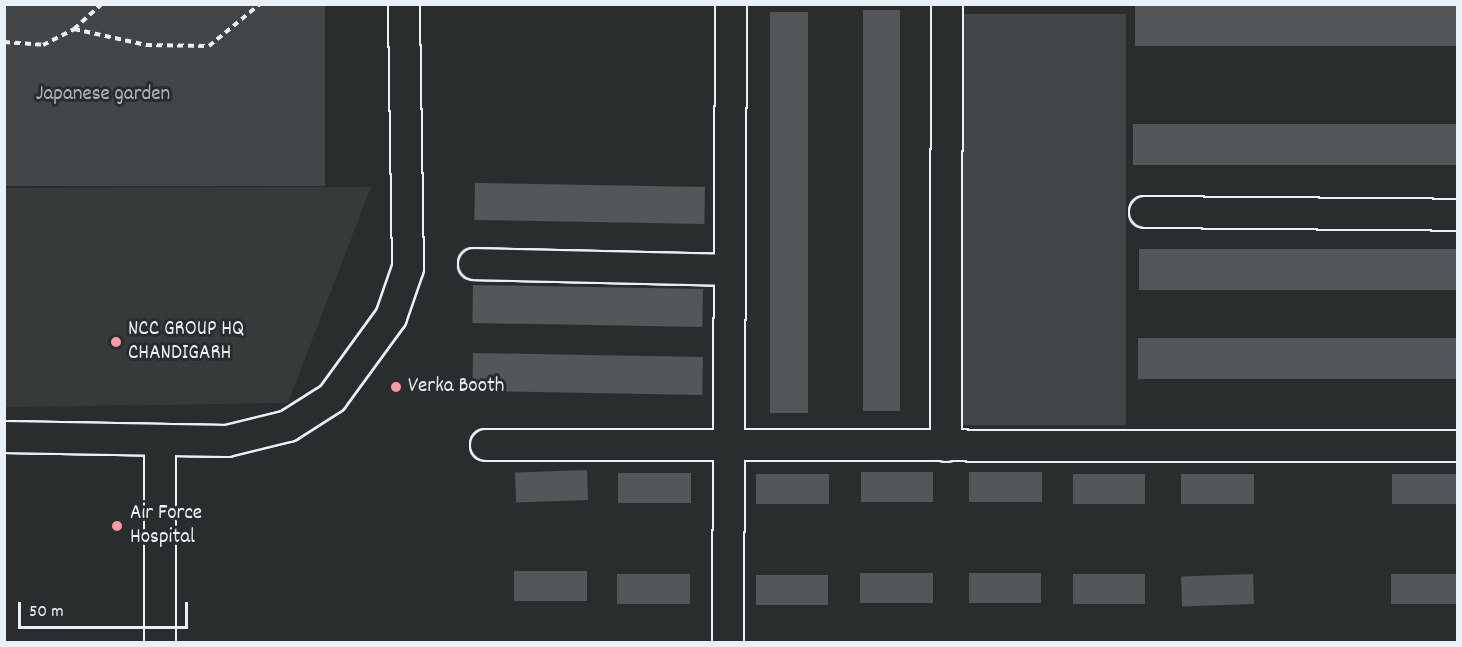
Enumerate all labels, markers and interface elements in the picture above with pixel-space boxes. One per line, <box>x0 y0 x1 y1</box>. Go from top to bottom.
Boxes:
park label: Japanese garden <box>36 82 170 108</box>
place label: NCC GROUP HQ CHANDIGARH <box>128 317 244 367</box>
marker: NCC GROUP HQ CHANDIGARH <box>109 335 123 349</box>
place label: Verka Booth <box>408 374 504 400</box>
marker: Verka Booth <box>389 380 403 394</box>
place label: Air Force Hospital <box>130 501 202 551</box>
marker: Air Force Hospital <box>108 517 126 535</box>
scale bar <box>21 590 190 628</box>
text: 50 m <box>29 600 64 625</box>

